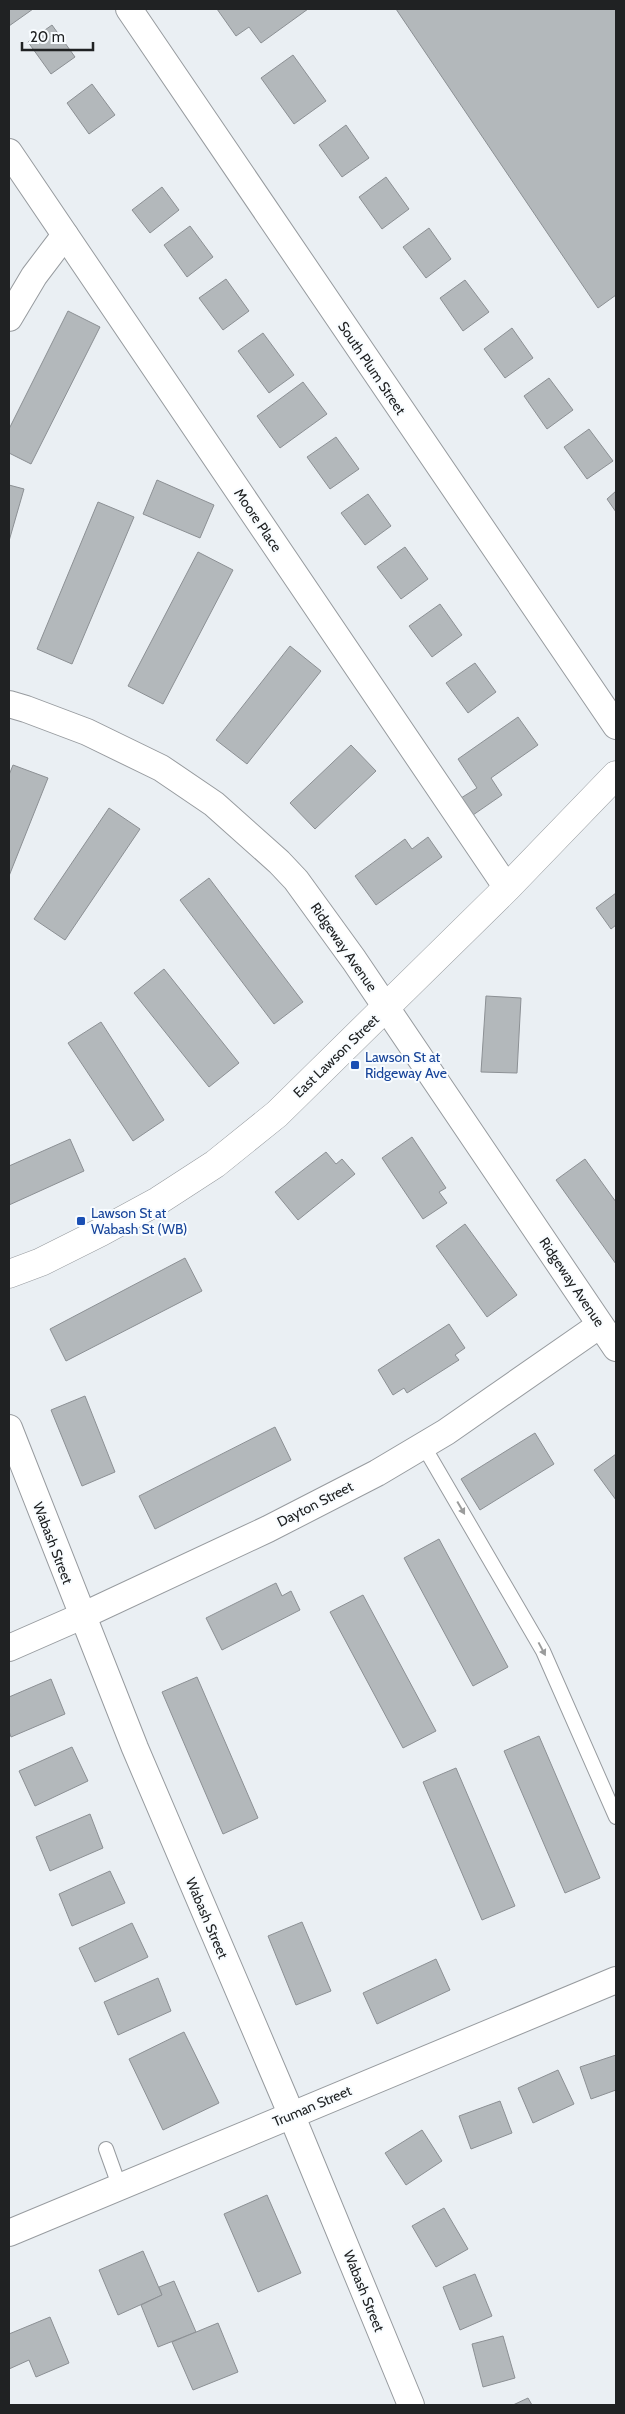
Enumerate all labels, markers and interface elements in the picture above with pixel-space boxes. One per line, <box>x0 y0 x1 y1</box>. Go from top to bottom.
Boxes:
scale bar <box>22 20 94 52</box>
text: 20 m <box>30 28 65 46</box>
street label: South Plum Street <box>334 318 410 418</box>
street label: Moore Place <box>230 485 286 555</box>
street label: Ridgeway Avenue <box>307 899 381 995</box>
street label: East Lawson Street <box>289 1010 383 1101</box>
place label: Lawson St at Ridgeway Ave <box>365 1048 447 1082</box>
marker: Lawson St at Ridgeway Ave <box>349 1059 361 1071</box>
place label: Lawson St at Wabash St (WB) <box>91 1204 187 1238</box>
marker: Lawson St at Wabash St (WB) <box>75 1215 87 1227</box>
street label: Ridgeway Avenue <box>535 1234 609 1330</box>
street label: Dayton Street <box>274 1477 356 1531</box>
street label: Wabash Street <box>29 1499 77 1587</box>
one-way arrow <box>456 1501 465 1514</box>
one-way arrow <box>538 1641 546 1656</box>
street label: Wabash Street <box>182 1875 232 1962</box>
street label: Truman Street <box>270 2081 354 2131</box>
street label: Wabash Street <box>339 2248 389 2335</box>

